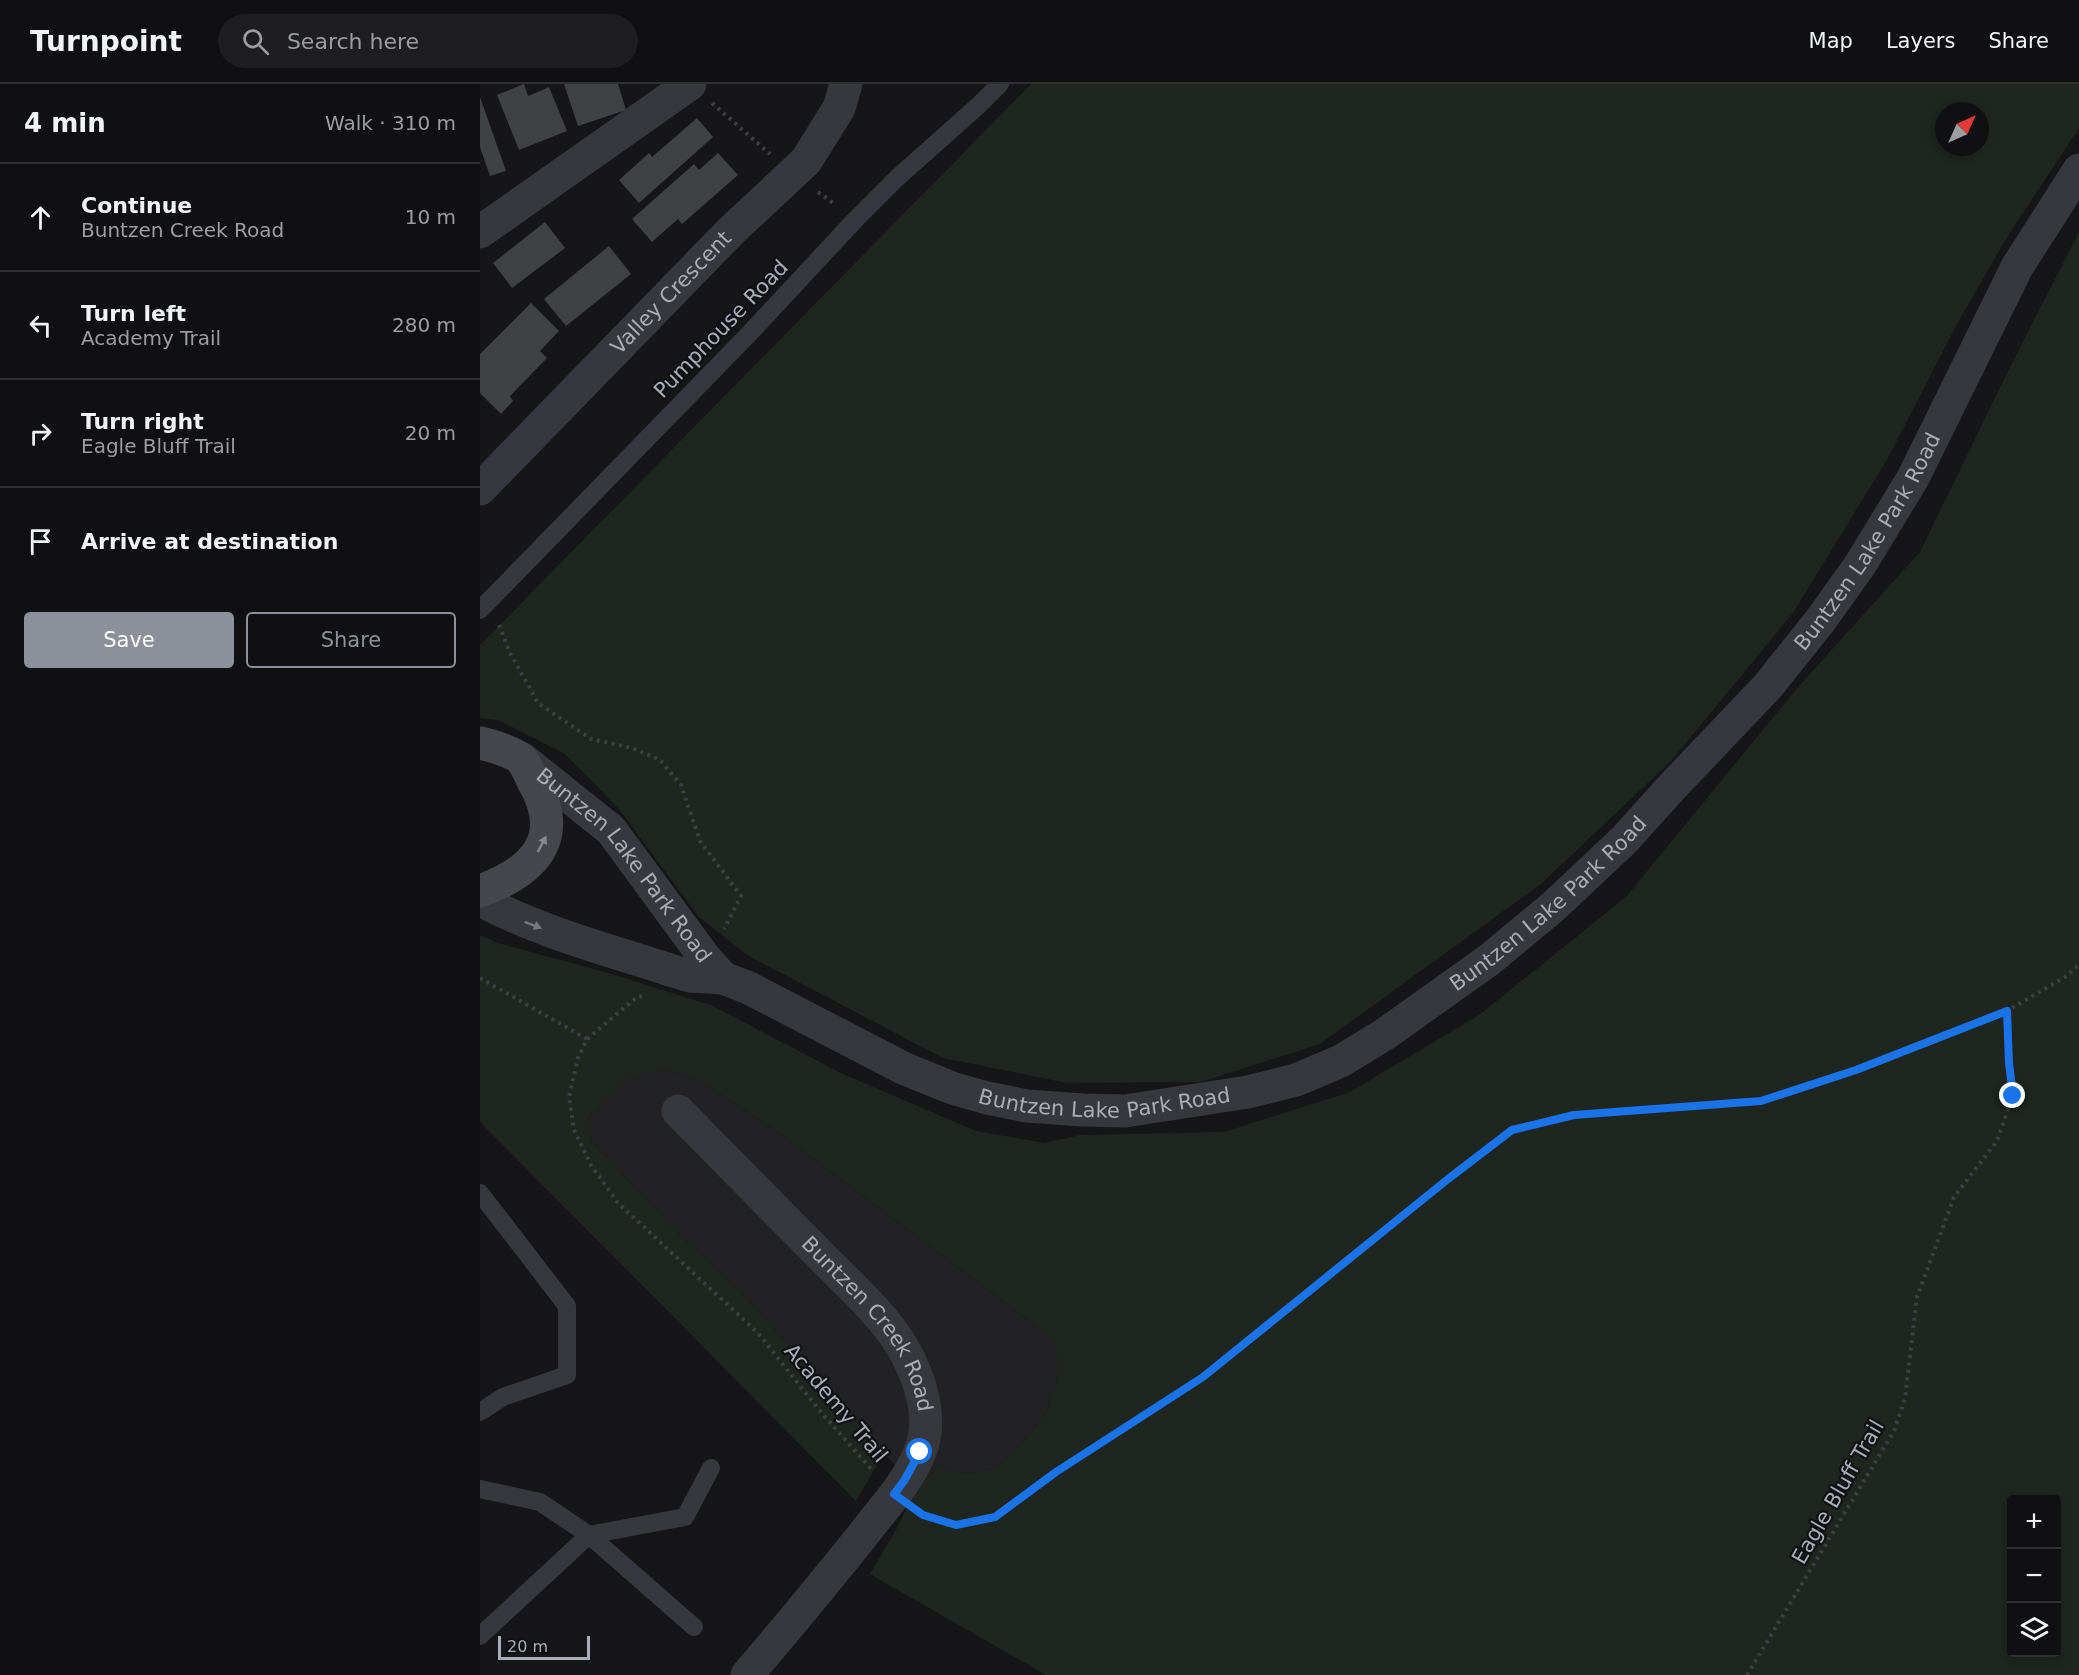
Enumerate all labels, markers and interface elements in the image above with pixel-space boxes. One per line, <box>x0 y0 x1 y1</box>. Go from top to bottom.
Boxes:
search box <box>218 14 638 68</box>
text: Turnpoint <box>30 25 182 58</box>
icon: search <box>239 25 272 58</box>
text: Search here <box>287 29 419 54</box>
text: Map <box>1809 29 1853 53</box>
text: Layers <box>1886 29 1955 53</box>
text: Share <box>1988 29 2049 53</box>
north arrow <box>1935 102 1989 156</box>
text: 4 min <box>24 108 106 138</box>
text: Walk · 310 m <box>325 111 456 135</box>
text: Continue <box>81 193 192 218</box>
icon: ahead <box>24 201 57 234</box>
text: 10 m <box>405 205 456 229</box>
text: Buntzen Creek Road <box>81 218 284 242</box>
street label: Valley Crescent <box>606 226 736 359</box>
street label: Pumphouse Road <box>649 255 793 403</box>
text: Turn left <box>81 301 186 326</box>
icon: left <box>24 309 57 342</box>
text: 280 m <box>392 313 456 337</box>
text: Academy Trail <box>81 326 221 350</box>
text: Turn right <box>81 409 204 434</box>
icon: right <box>24 417 57 450</box>
text: 20 m <box>405 421 456 445</box>
street label: Buntzen Lake Park Road <box>1789 429 1945 655</box>
text: Eagle Bluff Trail <box>81 434 236 458</box>
icon: arrive <box>24 525 57 558</box>
text: Arrive at destination <box>81 529 338 554</box>
button: Save <box>24 612 234 668</box>
button: Share <box>246 612 456 668</box>
street label: Buntzen Lake Park Road <box>532 763 716 967</box>
street label: Buntzen Lake Park Road <box>1445 811 1651 996</box>
one-way arrow <box>537 836 546 853</box>
one-way arrow <box>524 920 542 930</box>
route end <box>1999 1082 2025 1108</box>
street label: Buntzen Lake Park Road <box>976 1083 1232 1123</box>
street label: Buntzen Creek Road <box>797 1232 937 1413</box>
street label: Academy Trail <box>780 1339 892 1467</box>
street label: Eagle Bluff Trail <box>1787 1416 1889 1568</box>
route start <box>906 1438 932 1464</box>
map controls <box>2007 1495 2061 1657</box>
button: + <box>2007 1495 2061 1549</box>
button: − <box>2007 1549 2061 1603</box>
button: layers <box>2007 1603 2061 1657</box>
scale bar <box>498 1633 590 1660</box>
text: 20 m <box>507 1637 548 1656</box>

